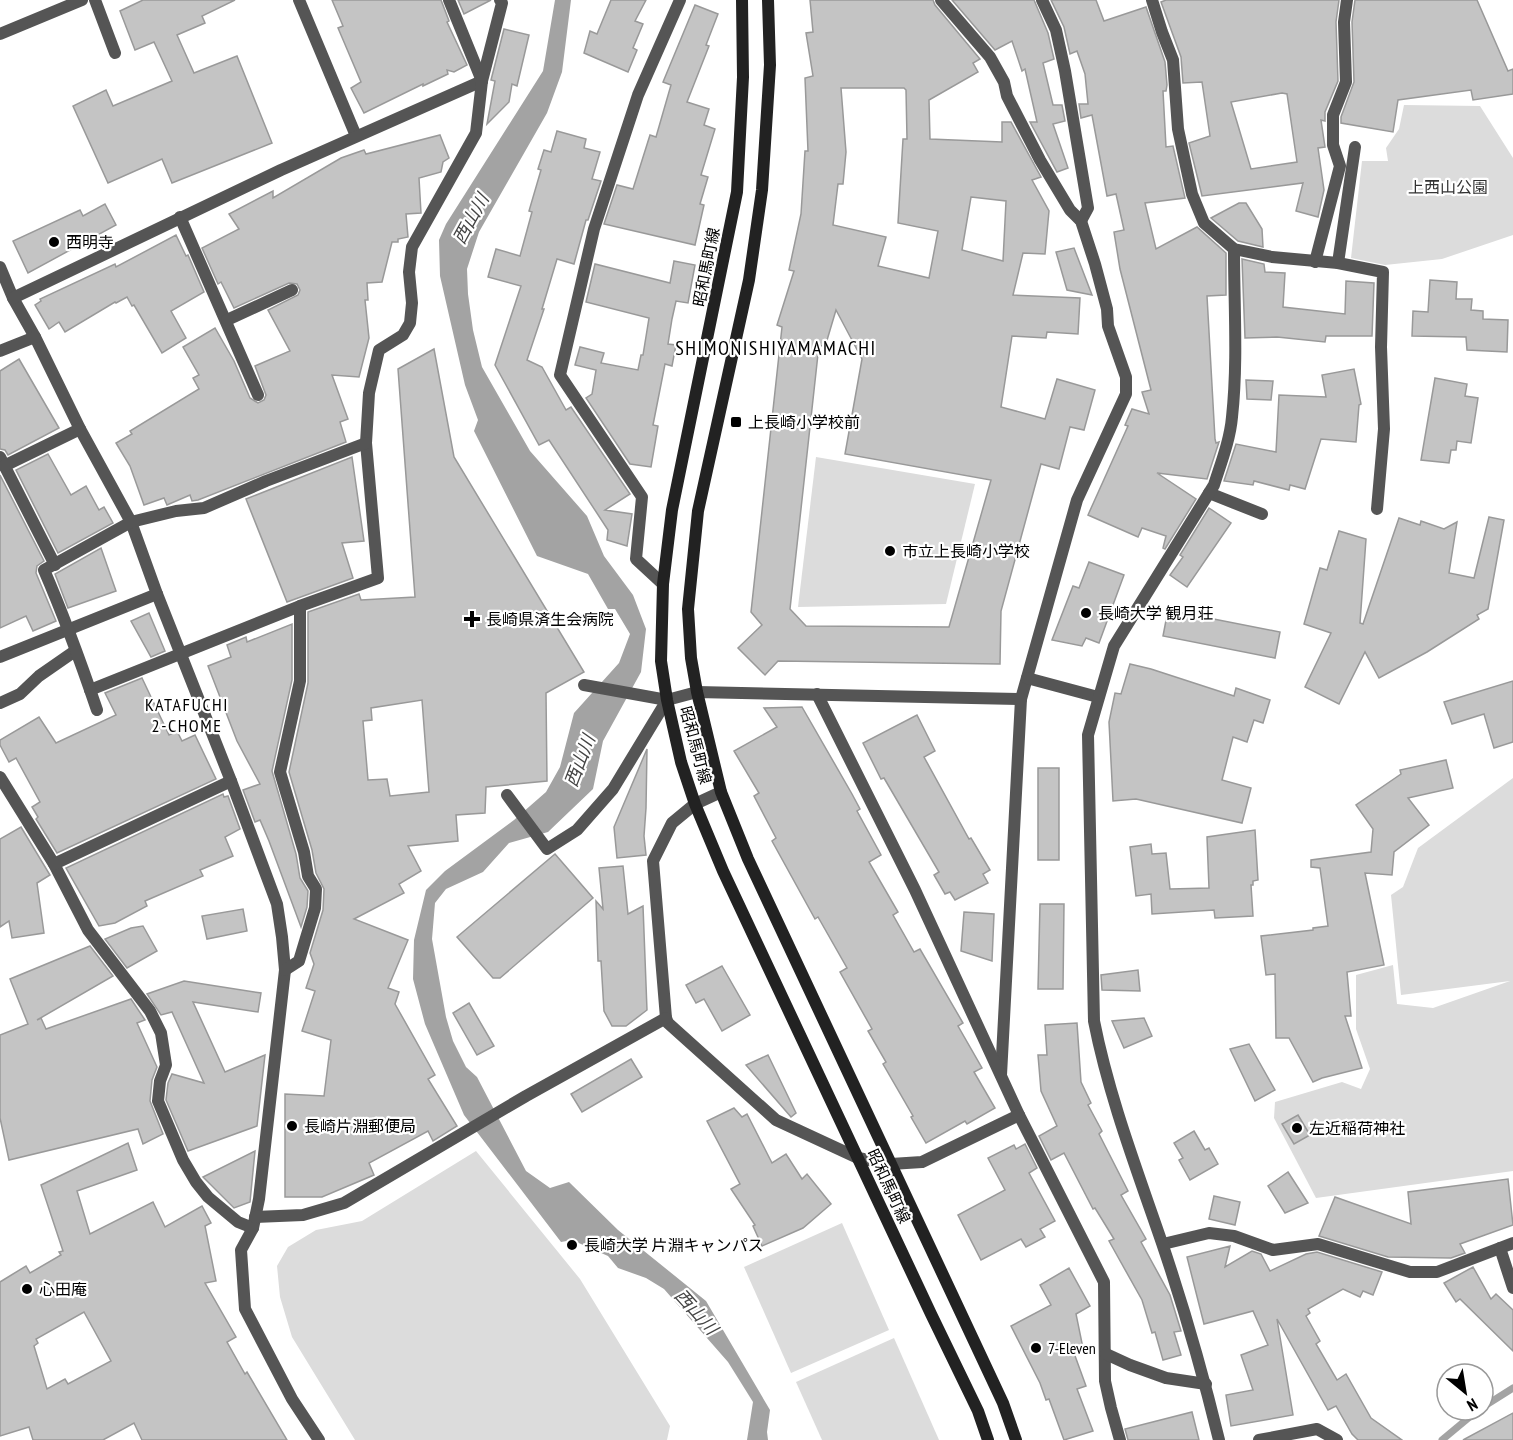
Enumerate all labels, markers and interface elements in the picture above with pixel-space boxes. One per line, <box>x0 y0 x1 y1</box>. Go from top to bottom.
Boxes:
park label: 上西山公園 <box>1408 177 1488 197</box>
water label: 西山川 <box>447 188 495 248</box>
street label: 昭和馬町線 <box>689 226 723 308</box>
place label: 西明寺 <box>66 232 114 252</box>
marker: 西明寺 <box>47 235 61 249</box>
district label: SHIMONISHIYAMAMACHI <box>675 335 877 361</box>
place label: 上長崎小学校前 <box>748 412 860 432</box>
marker: 上長崎小学校前 <box>729 415 743 429</box>
place label: 市立上長崎小学校 <box>902 541 1030 561</box>
marker: 市立上長崎小学校 <box>883 544 897 558</box>
place label: 長崎大学 観月荘 <box>1098 603 1213 623</box>
marker: 長崎大学 観月荘 <box>1079 606 1093 620</box>
place label: 長崎県済生会病院 <box>486 609 614 629</box>
marker: 長崎県済生会病院 <box>463 610 481 628</box>
district label: KATAFUCHI 2-CHOME <box>145 693 229 737</box>
street label: 昭和馬町線 <box>676 704 716 786</box>
water label: 西山川 <box>559 730 601 790</box>
place label: 長崎片淵郵便局 <box>304 1116 416 1136</box>
place label: 左近稲荷神社 <box>1309 1118 1405 1138</box>
marker: 長崎片淵郵便局 <box>285 1119 299 1133</box>
marker: 左近稲荷神社 <box>1290 1121 1304 1135</box>
street label: 昭和馬町線 <box>863 1146 915 1226</box>
place label: 長崎大学 片淵キャンパス <box>584 1235 763 1255</box>
marker: 長崎大学 片淵キャンパス <box>565 1238 579 1252</box>
place label: 心田庵 <box>39 1279 87 1299</box>
marker: 心田庵 <box>20 1282 34 1296</box>
water label: 西山川 <box>670 1284 724 1341</box>
place label: 7-Eleven <box>1048 1338 1096 1358</box>
marker: 7-Eleven <box>1029 1341 1043 1355</box>
north arrow <box>1435 1362 1495 1422</box>
text: N <box>1464 1394 1481 1416</box>

